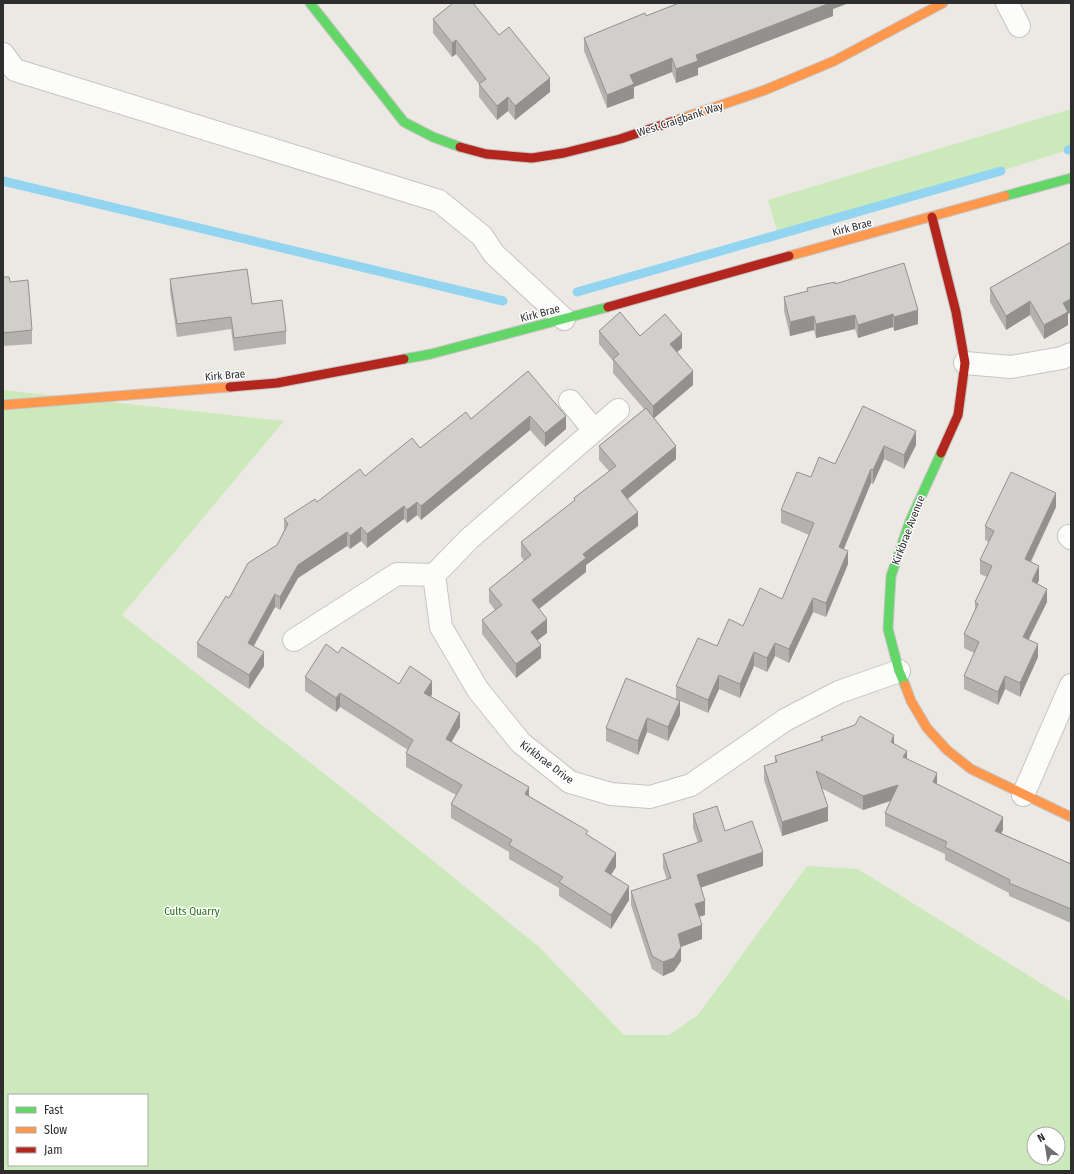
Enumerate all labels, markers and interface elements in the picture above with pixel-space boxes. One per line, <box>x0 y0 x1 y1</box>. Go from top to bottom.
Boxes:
street label: West Craigbank Way <box>636 99 725 139</box>
street label: Kirk Brae <box>831 216 873 239</box>
street label: Kirk Brae <box>519 302 561 325</box>
street label: Kirk Brae <box>204 367 246 384</box>
street label: Kirkbrae Avenue <box>889 494 928 567</box>
street label: Kirkbrae Drive <box>517 738 576 787</box>
park label: Cults Quarry <box>164 905 220 918</box>
legend <box>8 1094 148 1166</box>
text: Fast <box>44 1103 63 1117</box>
text: Slow <box>44 1123 67 1137</box>
north arrow <box>1026 1126 1066 1166</box>
text: N <box>1035 1130 1047 1145</box>
text: Jam <box>44 1143 62 1157</box>

